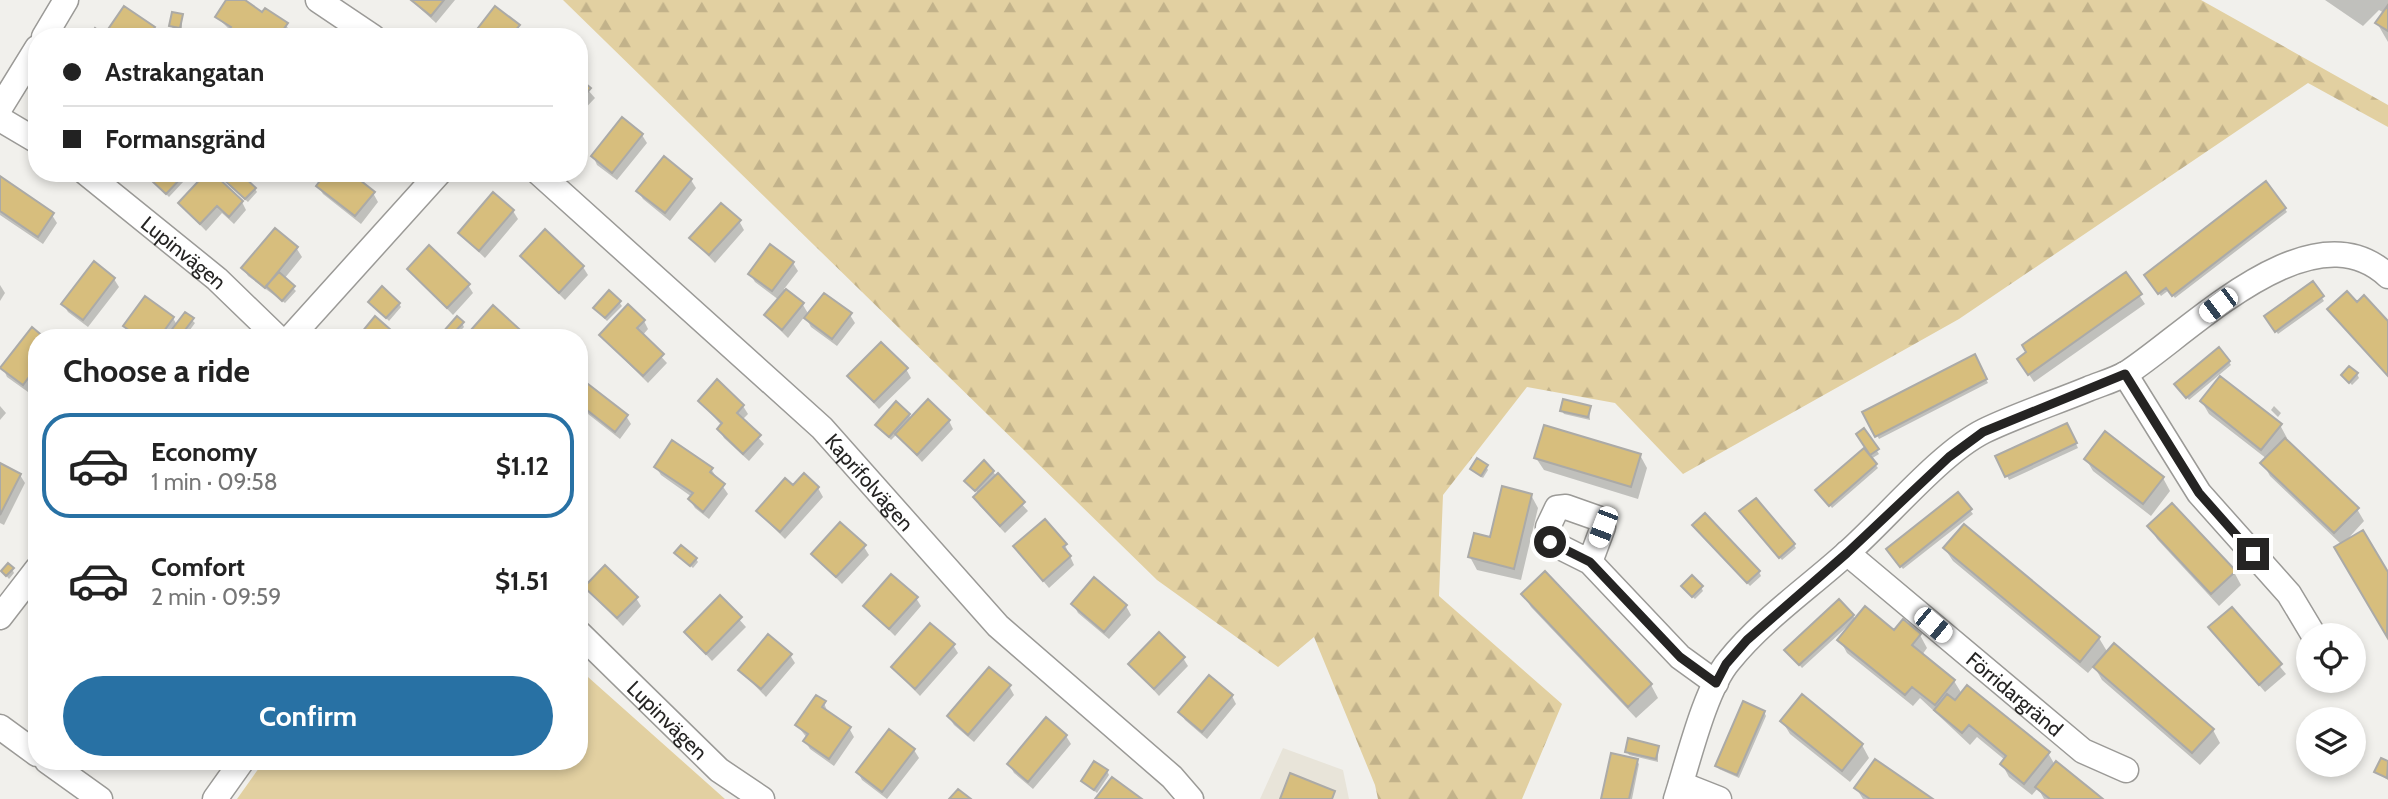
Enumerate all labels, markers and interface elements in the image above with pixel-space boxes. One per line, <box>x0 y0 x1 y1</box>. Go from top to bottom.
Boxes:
text: Astrakangatan <box>105 56 264 88</box>
text: Formansgränd <box>105 123 266 155</box>
street label: Lupinvägen <box>136 210 232 294</box>
car <box>2195 284 2242 326</box>
text: Choose a ride <box>63 351 250 390</box>
street label: Kaprifolvägen <box>820 428 919 535</box>
icon: car <box>67 434 130 497</box>
text: Economy <box>151 436 257 468</box>
text: $1.12 <box>496 450 549 482</box>
text: 1 min · 09:58 <box>151 468 278 496</box>
car <box>1586 504 1621 550</box>
route start <box>1534 526 1566 558</box>
route end <box>2237 538 2269 570</box>
icon: car <box>67 549 130 612</box>
text: Comfort <box>151 551 245 583</box>
text: $1.51 <box>495 565 549 597</box>
text: 2 min · 09:59 <box>151 583 281 611</box>
car <box>1911 603 1956 647</box>
map controls <box>2296 623 2366 777</box>
button: locate <box>2296 623 2366 693</box>
street label: Förridargränd <box>1962 646 2068 741</box>
street label: Lupinvägen <box>622 675 713 764</box>
button: Confirm <box>63 676 553 756</box>
button: layers <box>2296 707 2366 777</box>

